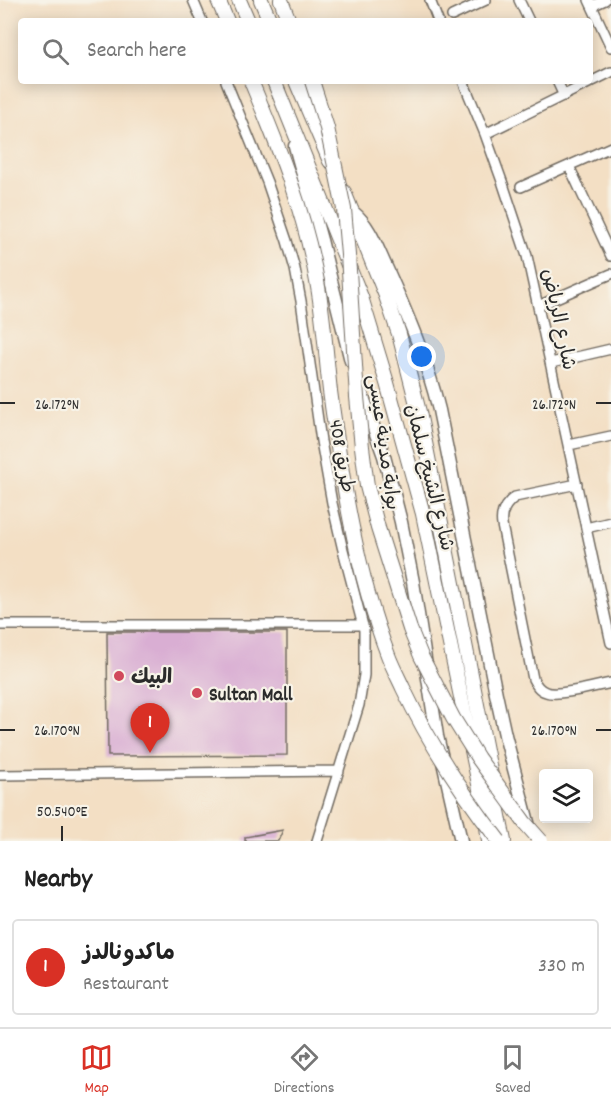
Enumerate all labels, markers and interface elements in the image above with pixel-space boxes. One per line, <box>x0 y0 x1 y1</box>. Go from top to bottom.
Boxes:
search box <box>18 18 593 84</box>
icon: search <box>39 35 72 68</box>
text: Search here <box>87 36 186 67</box>
street label: شارع الرياض <box>533 266 581 373</box>
your location <box>407 342 436 371</box>
street label: بوابة مدينة عيسى <box>359 373 405 512</box>
text: 26.172°N <box>35 395 79 417</box>
text: 26.172°N <box>532 395 576 417</box>
street label: شارع الشيخ سلمان <box>396 401 460 554</box>
street label: طريق 408 <box>320 418 360 495</box>
place label: البيك <box>131 665 172 693</box>
marker: البيك <box>112 669 126 683</box>
place label: Sultan Mall <box>209 682 293 710</box>
marker: Sultan Mall <box>190 686 204 700</box>
pin: 1 <box>130 704 170 753</box>
text: 26.170°N <box>34 721 80 743</box>
text: 26.170°N <box>531 721 577 743</box>
map controls <box>539 769 593 823</box>
button: layers <box>539 769 593 823</box>
text: 50.540°E <box>37 802 87 824</box>
text: Nearby <box>24 862 92 899</box>
text: ماكدونالدز <box>83 939 175 970</box>
text: 1 <box>43 953 48 981</box>
text: 330 m <box>538 953 585 981</box>
text: Restaurant <box>83 971 169 999</box>
tab: Map <box>80 1041 113 1100</box>
tab: Directions <box>274 1041 334 1100</box>
tab: Saved <box>495 1041 531 1100</box>

